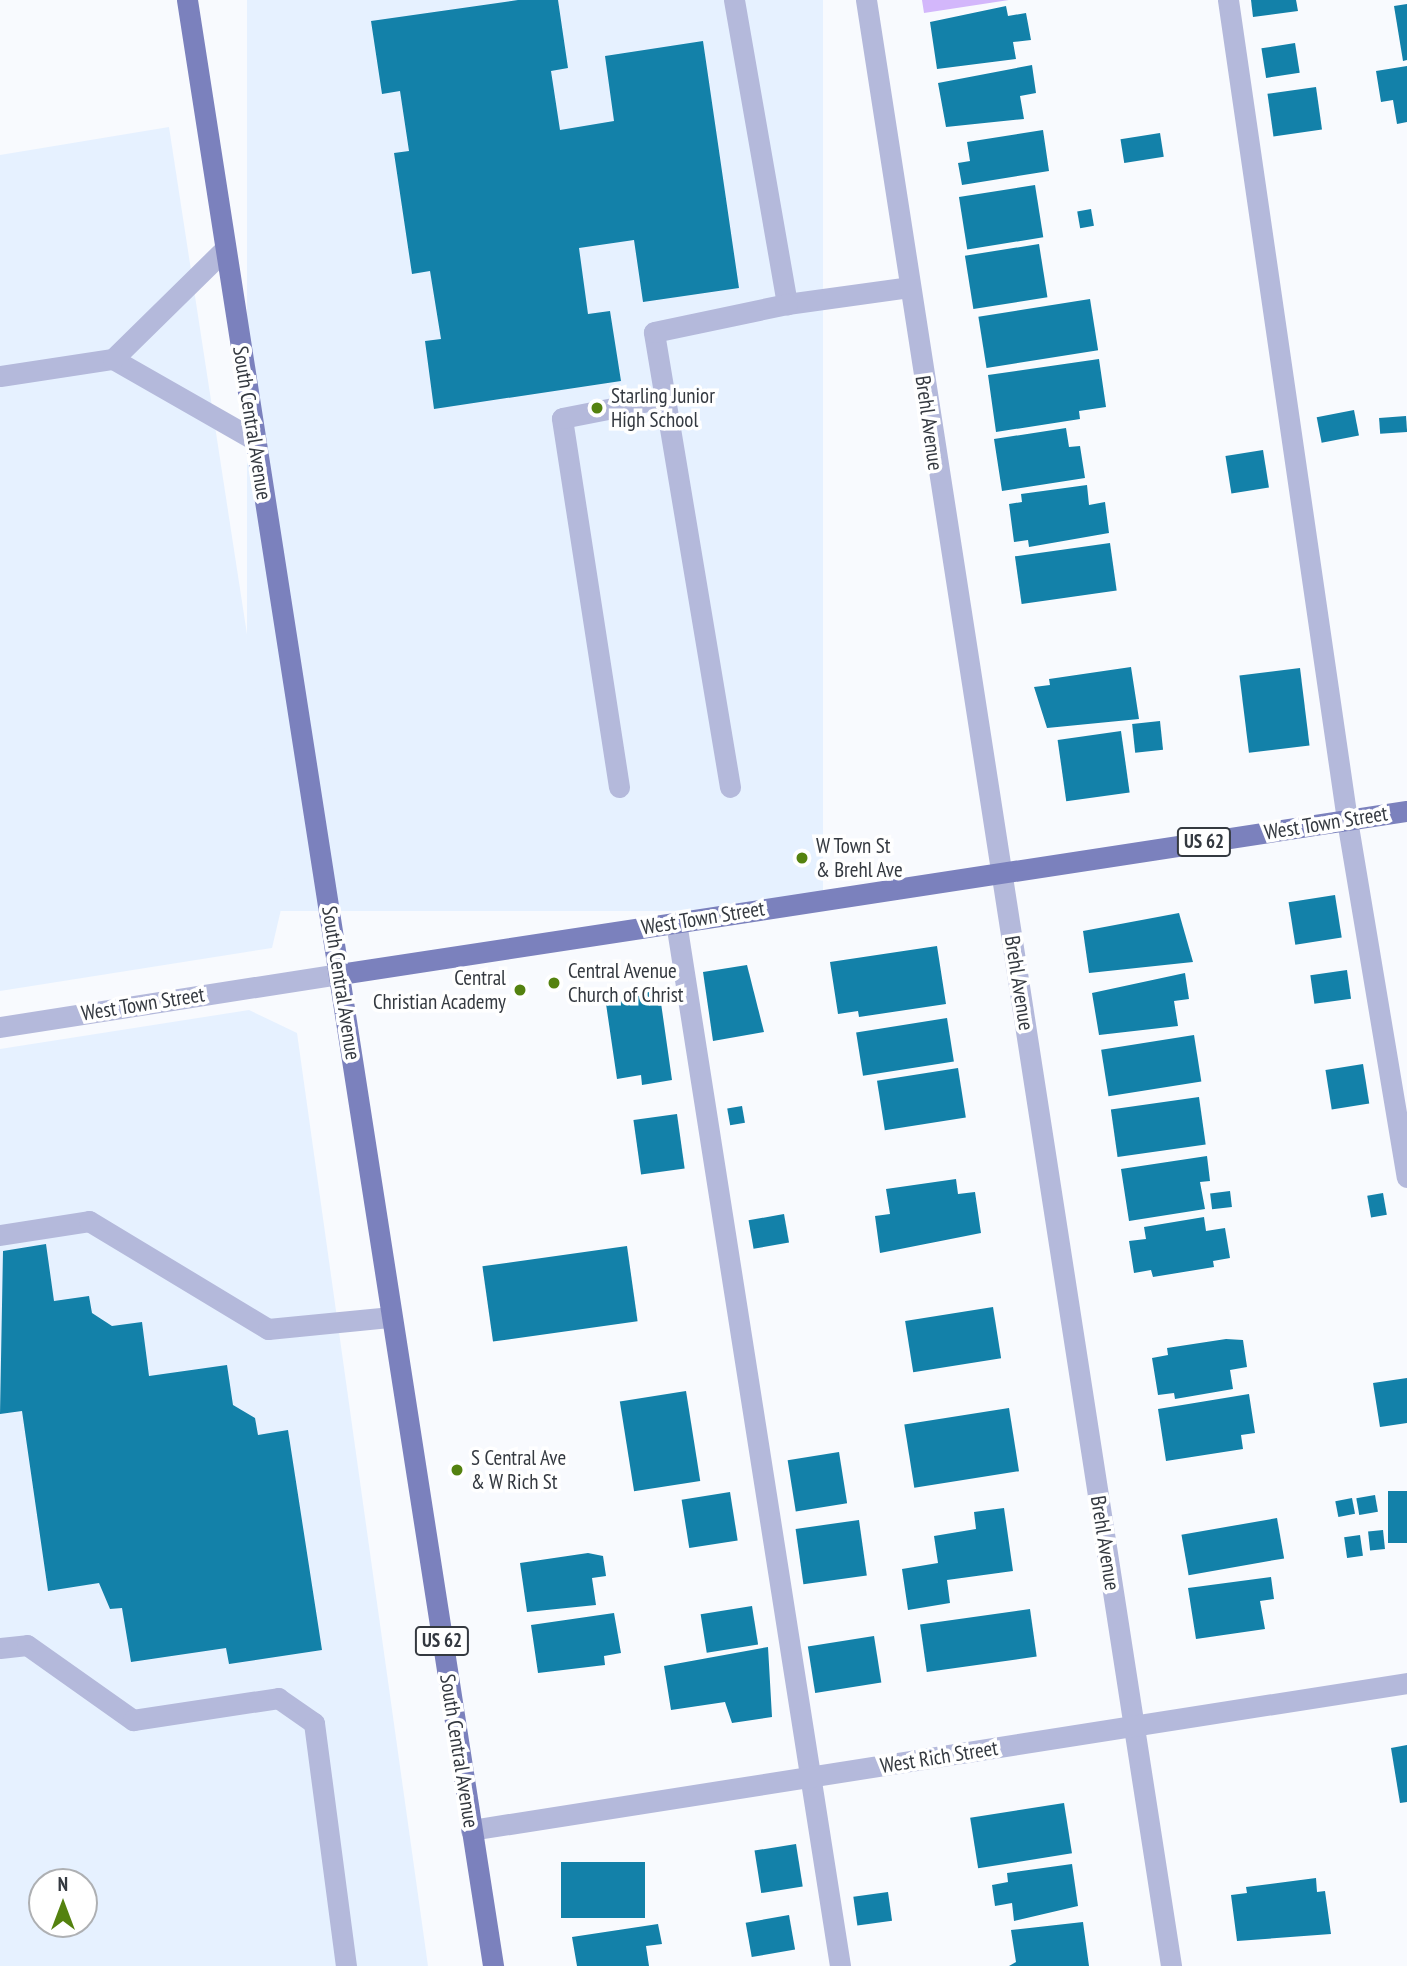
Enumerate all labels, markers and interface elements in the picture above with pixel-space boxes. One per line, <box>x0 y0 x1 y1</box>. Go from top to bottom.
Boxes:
street label: South Central Avenue <box>227 344 277 502</box>
street label: Brehl Avenue <box>910 374 948 472</box>
place label: Starling Junior High School <box>611 383 715 433</box>
marker: Starling Junior High School <box>589 400 605 416</box>
street label: West Town Street <box>1262 801 1390 845</box>
road number: US 62 <box>1176 827 1232 858</box>
place label: W Town St & Brehl Ave <box>816 833 903 883</box>
marker: W Town St & Brehl Ave <box>794 850 810 866</box>
street label: West Town Street <box>639 896 767 940</box>
street label: South Central Avenue <box>316 904 366 1062</box>
street label: Brehl Avenue <box>999 934 1039 1032</box>
place label: Central Avenue Church of Christ <box>568 958 684 1008</box>
place label: Central Christian Academy <box>372 965 506 1015</box>
marker: Central Avenue Church of Christ <box>546 975 562 991</box>
street label: West Town Street <box>79 982 207 1026</box>
marker: Central Christian Academy <box>512 982 528 998</box>
place label: S Central Ave & W Rich St <box>471 1445 567 1495</box>
marker: S Central Ave & W Rich St <box>449 1462 465 1478</box>
street label: Brehl Avenue <box>1085 1494 1125 1592</box>
road number: US 62 <box>414 1625 470 1656</box>
street label: South Central Avenue <box>434 1672 484 1830</box>
street label: West Rich Street <box>878 1735 1000 1779</box>
north arrow <box>28 1868 98 1938</box>
text: N <box>58 1872 68 1896</box>

